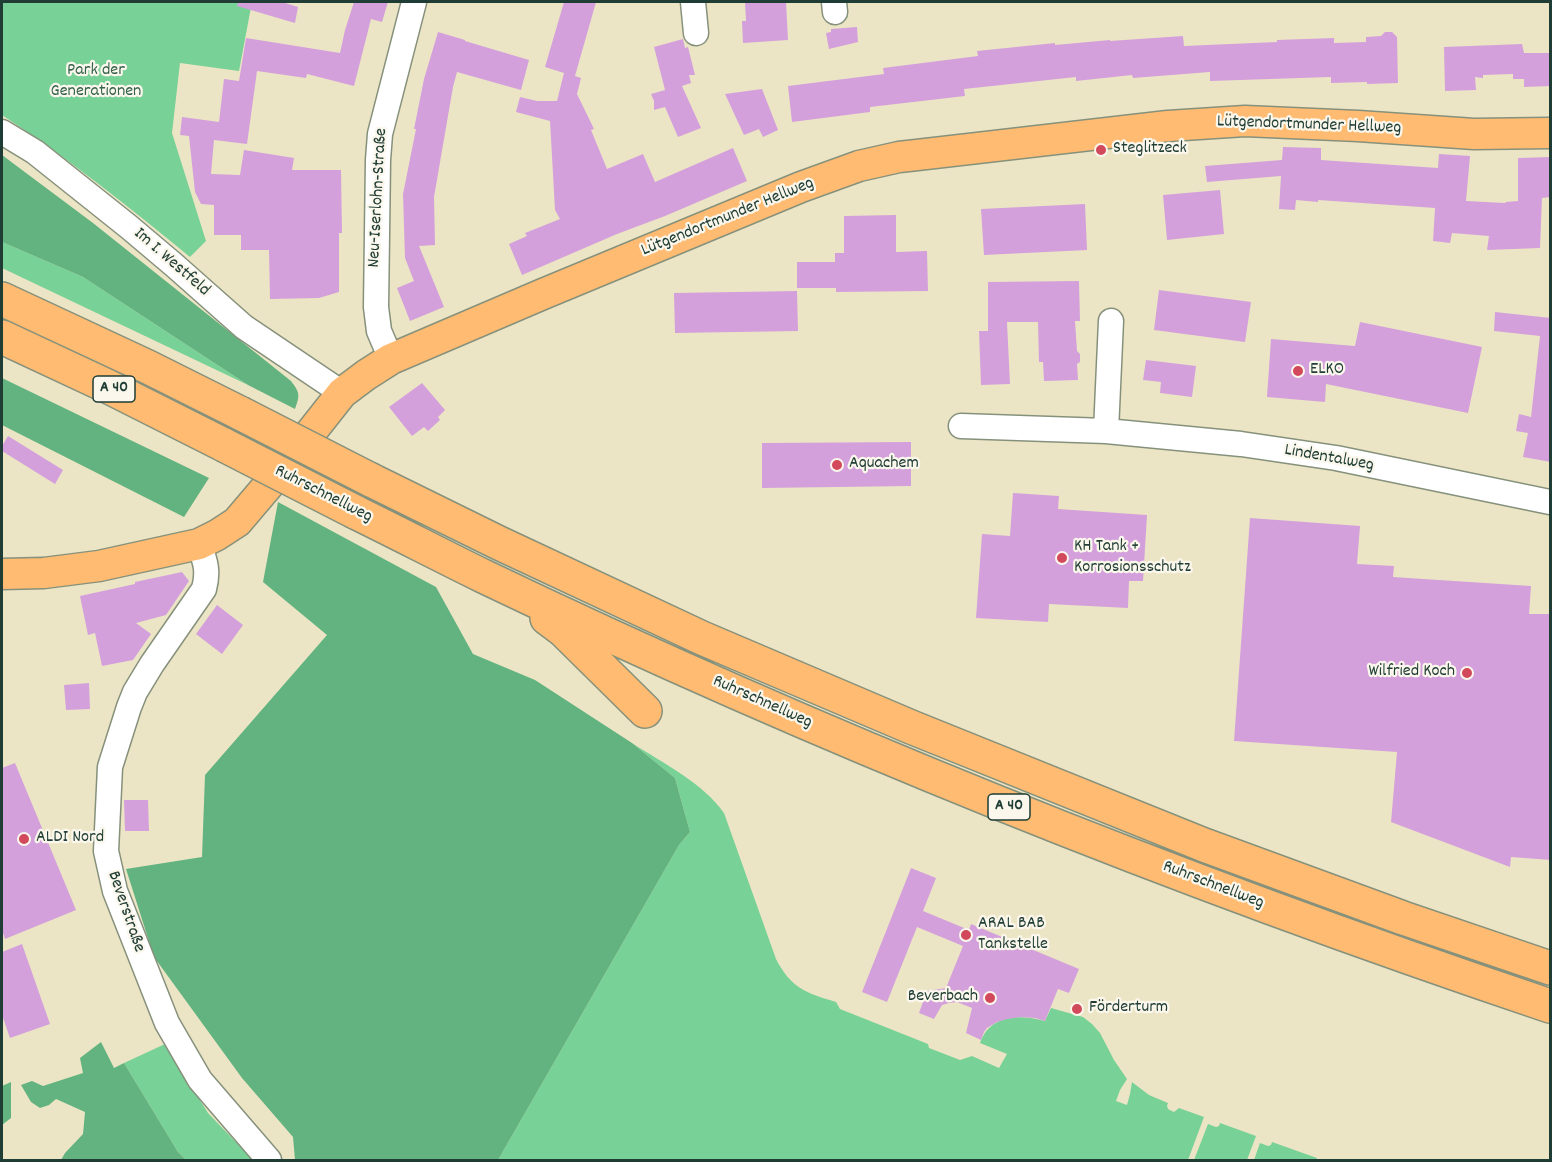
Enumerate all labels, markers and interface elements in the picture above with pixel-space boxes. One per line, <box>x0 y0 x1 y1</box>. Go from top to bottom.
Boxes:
park label: Park der Generationen <box>51 61 141 104</box>
street label: Lütgendortmunder Hellweg <box>1217 112 1401 140</box>
street label: Neu-Iserlohn-Straße <box>365 128 393 268</box>
place label: Steglitzeck <box>1113 139 1187 161</box>
marker: Steglitzeck <box>1094 143 1108 157</box>
street label: Lütgendortmunder Hellweg <box>638 173 818 263</box>
street label: Im I. Westfeld <box>128 224 214 302</box>
place label: ELKO <box>1310 360 1344 382</box>
marker: ELKO <box>1291 364 1305 378</box>
road number: A 40 <box>93 376 135 402</box>
street label: Lindentalweg <box>1283 441 1375 477</box>
place label: Aquachem <box>849 454 919 476</box>
marker: Aquachem <box>830 458 844 472</box>
street label: Ruhrschnellweg <box>271 461 375 529</box>
place label: KH Tank + Korrosionsschutz <box>1074 537 1191 580</box>
marker: KH Tank + Korrosionsschutz <box>1055 551 1069 565</box>
place label: Wilfried Koch <box>1368 662 1455 684</box>
marker: Wilfried Koch <box>1460 666 1474 680</box>
street label: Ruhrschnellweg <box>709 671 815 735</box>
road number: A 40 <box>988 794 1030 820</box>
place label: ALDI Nord <box>36 828 104 850</box>
marker: ALDI Nord <box>17 832 31 846</box>
street label: Ruhrschnellweg <box>1159 857 1267 915</box>
street label: Beverstraße <box>101 869 149 955</box>
place label: ARAL BAB Tankstelle <box>978 914 1048 956</box>
marker: ARAL BAB Tankstelle <box>959 928 973 942</box>
place label: Beverbach <box>908 987 978 1009</box>
marker: Beverbach <box>983 991 997 1005</box>
place label: Förderturm <box>1089 998 1168 1020</box>
marker: Förderturm <box>1070 1002 1084 1016</box>

